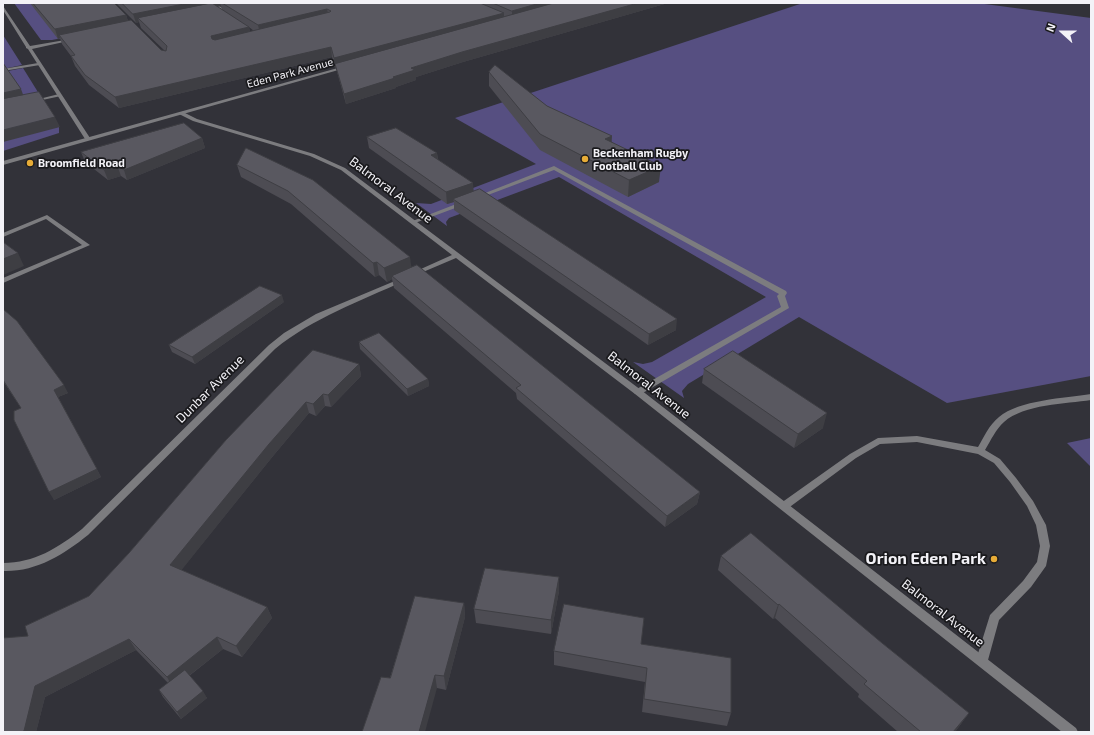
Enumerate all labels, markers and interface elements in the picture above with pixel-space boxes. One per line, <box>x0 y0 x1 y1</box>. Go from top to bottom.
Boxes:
north arrow <box>1042 12 1082 52</box>
text: N <box>1043 21 1058 34</box>
street label: Eden Park Avenue <box>245 55 335 91</box>
place label: Beckenham Rugby Football Club <box>593 146 688 172</box>
street label: Balmoral Avenue <box>346 154 436 226</box>
marker: Beckenham Rugby Football Club <box>580 154 590 164</box>
place label: Broomfield Road <box>38 156 125 170</box>
marker: Broomfield Road <box>25 158 35 168</box>
street label: Balmoral Avenue <box>605 348 693 422</box>
street label: Dunbar Avenue <box>173 352 247 426</box>
place label: Orion Eden Park <box>866 549 986 569</box>
marker: Orion Eden Park <box>989 554 999 564</box>
street label: Balmoral Avenue <box>899 576 987 650</box>

